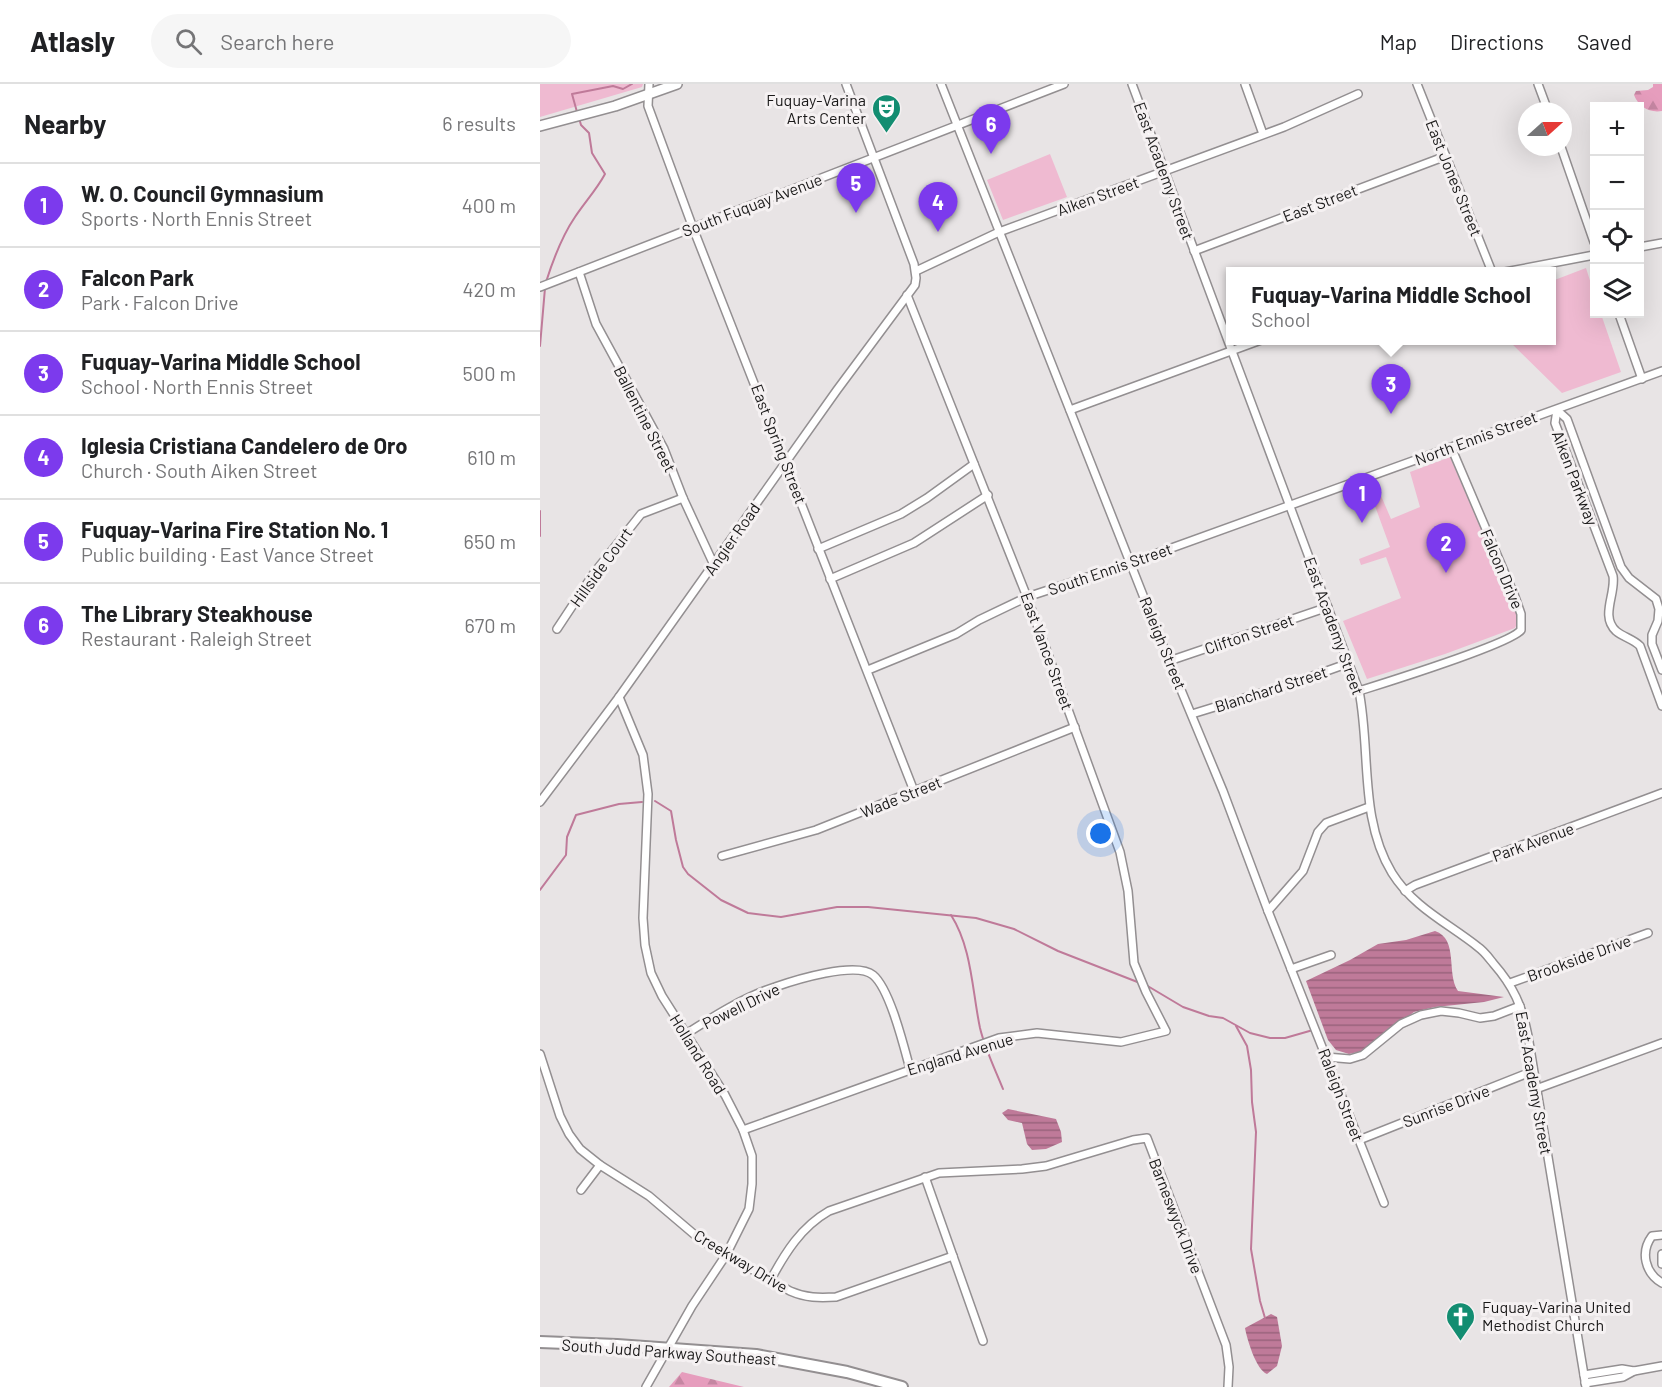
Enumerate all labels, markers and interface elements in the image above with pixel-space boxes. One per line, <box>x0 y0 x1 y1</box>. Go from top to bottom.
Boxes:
search box <box>151 14 571 68</box>
text: Atlasly <box>30 24 115 58</box>
icon: search <box>172 25 205 58</box>
text: Search here <box>220 28 335 54</box>
text: Map <box>1380 29 1417 54</box>
text: Directions <box>1450 29 1544 54</box>
text: Saved <box>1577 29 1632 54</box>
place label: Fuquay-Varina Arts Center <box>766 90 866 127</box>
theatre icon: Fuquay-Varina Arts Center <box>871 93 903 135</box>
street label: East Academy Street <box>1131 99 1198 242</box>
north arrow <box>1518 102 1572 156</box>
map controls <box>1590 102 1644 318</box>
button: + <box>1590 102 1644 156</box>
pin: 6 <box>972 104 1010 154</box>
text: Nearby <box>24 108 106 139</box>
text: 6 results <box>442 111 516 135</box>
street label: East Jones Street <box>1422 117 1486 239</box>
button: − <box>1590 156 1644 210</box>
pin: 5 <box>836 164 876 213</box>
street label: South Fuquay Avenue <box>679 169 825 240</box>
street label: Aiken Street <box>1054 172 1141 219</box>
text: W. O. Council Gymnasium <box>81 180 324 206</box>
street label: East Street <box>1280 180 1360 225</box>
pin: 4 <box>918 182 958 232</box>
text: 1 <box>40 193 47 217</box>
text: 400 m <box>462 193 516 217</box>
text: Sports · North Ennis Street <box>81 206 312 230</box>
button: locate <box>1590 210 1644 264</box>
text: Falcon Park <box>81 264 194 290</box>
button: layers <box>1590 264 1644 318</box>
popup <box>1226 267 1556 345</box>
text: 2 <box>38 277 49 301</box>
text: 420 m <box>462 277 516 301</box>
text: Fuquay-Varina Middle School <box>1251 281 1531 307</box>
text: Park · Falcon Drive <box>81 290 239 314</box>
text: School <box>1251 307 1310 331</box>
text: Fuquay-Varina Middle School <box>81 348 361 374</box>
text: 3 <box>38 361 49 385</box>
text: 500 m <box>463 361 516 385</box>
street label: Ballentine Street <box>611 363 680 475</box>
pin: 3 <box>1372 364 1410 414</box>
text: School · North Ennis Street <box>81 374 313 398</box>
street label: East Spring Street <box>748 381 811 506</box>
street label: North Ennis Street <box>1412 407 1540 468</box>
street label: Aiken Parkway <box>1549 428 1602 529</box>
text: Iglesia Cristiana Candelero de Oro <box>81 432 407 458</box>
text: 4 <box>37 445 50 469</box>
text: 610 m <box>467 445 516 469</box>
text: Church · South Aiken Street <box>81 458 317 482</box>
pin: 1 <box>1342 474 1382 523</box>
street label: Angier Road <box>700 499 763 579</box>
text: Fuquay-Varina Fire Station No. 1 <box>81 516 388 542</box>
street label: Hillside Court <box>566 523 636 610</box>
pin: 2 <box>1426 524 1466 573</box>
street label: Falcon Drive <box>1477 526 1528 612</box>
text: 5 <box>38 529 49 553</box>
text: 650 m <box>464 529 516 553</box>
street label: South Ennis Street <box>1045 538 1174 599</box>
text: Public building · East Vance Street <box>81 542 374 566</box>
street label: East Academy Street <box>1301 554 1368 697</box>
street label: East Vance Street <box>1017 590 1078 712</box>
street label: Raleigh Street <box>1136 594 1191 692</box>
text: The Library Steakhouse <box>81 600 313 626</box>
street label: Clifton Street <box>1202 609 1296 658</box>
text: 6 <box>38 613 49 637</box>
text: 670 m <box>464 613 516 637</box>
text: Restaurant · Raleigh Street <box>81 626 312 650</box>
street label: Blanchard Street <box>1212 661 1329 716</box>
street label: Wade Street <box>858 772 944 821</box>
street label: Park Avenue <box>1489 818 1576 865</box>
your location <box>1086 819 1115 848</box>
street label: Brookside Drive <box>1524 930 1633 985</box>
street label: Powell Drive <box>699 979 783 1032</box>
street label: Holland Road <box>666 1010 730 1097</box>
street label: East Academy Street <box>1513 1010 1556 1156</box>
street label: England Avenue <box>904 1028 1015 1079</box>
street label: Raleigh Street <box>1315 1046 1368 1144</box>
street label: Sunrise Drive <box>1400 1080 1492 1131</box>
street label: Barneswyck Drive <box>1146 1156 1207 1276</box>
street label: Creekway Drive <box>691 1225 792 1296</box>
place label: Fuquay-Varina United Methodist Church <box>1482 1297 1631 1334</box>
church icon: Fuquay-Varina United Methodist Church <box>1445 1300 1477 1342</box>
street label: South Judd Parkway Southeast <box>561 1335 777 1368</box>

